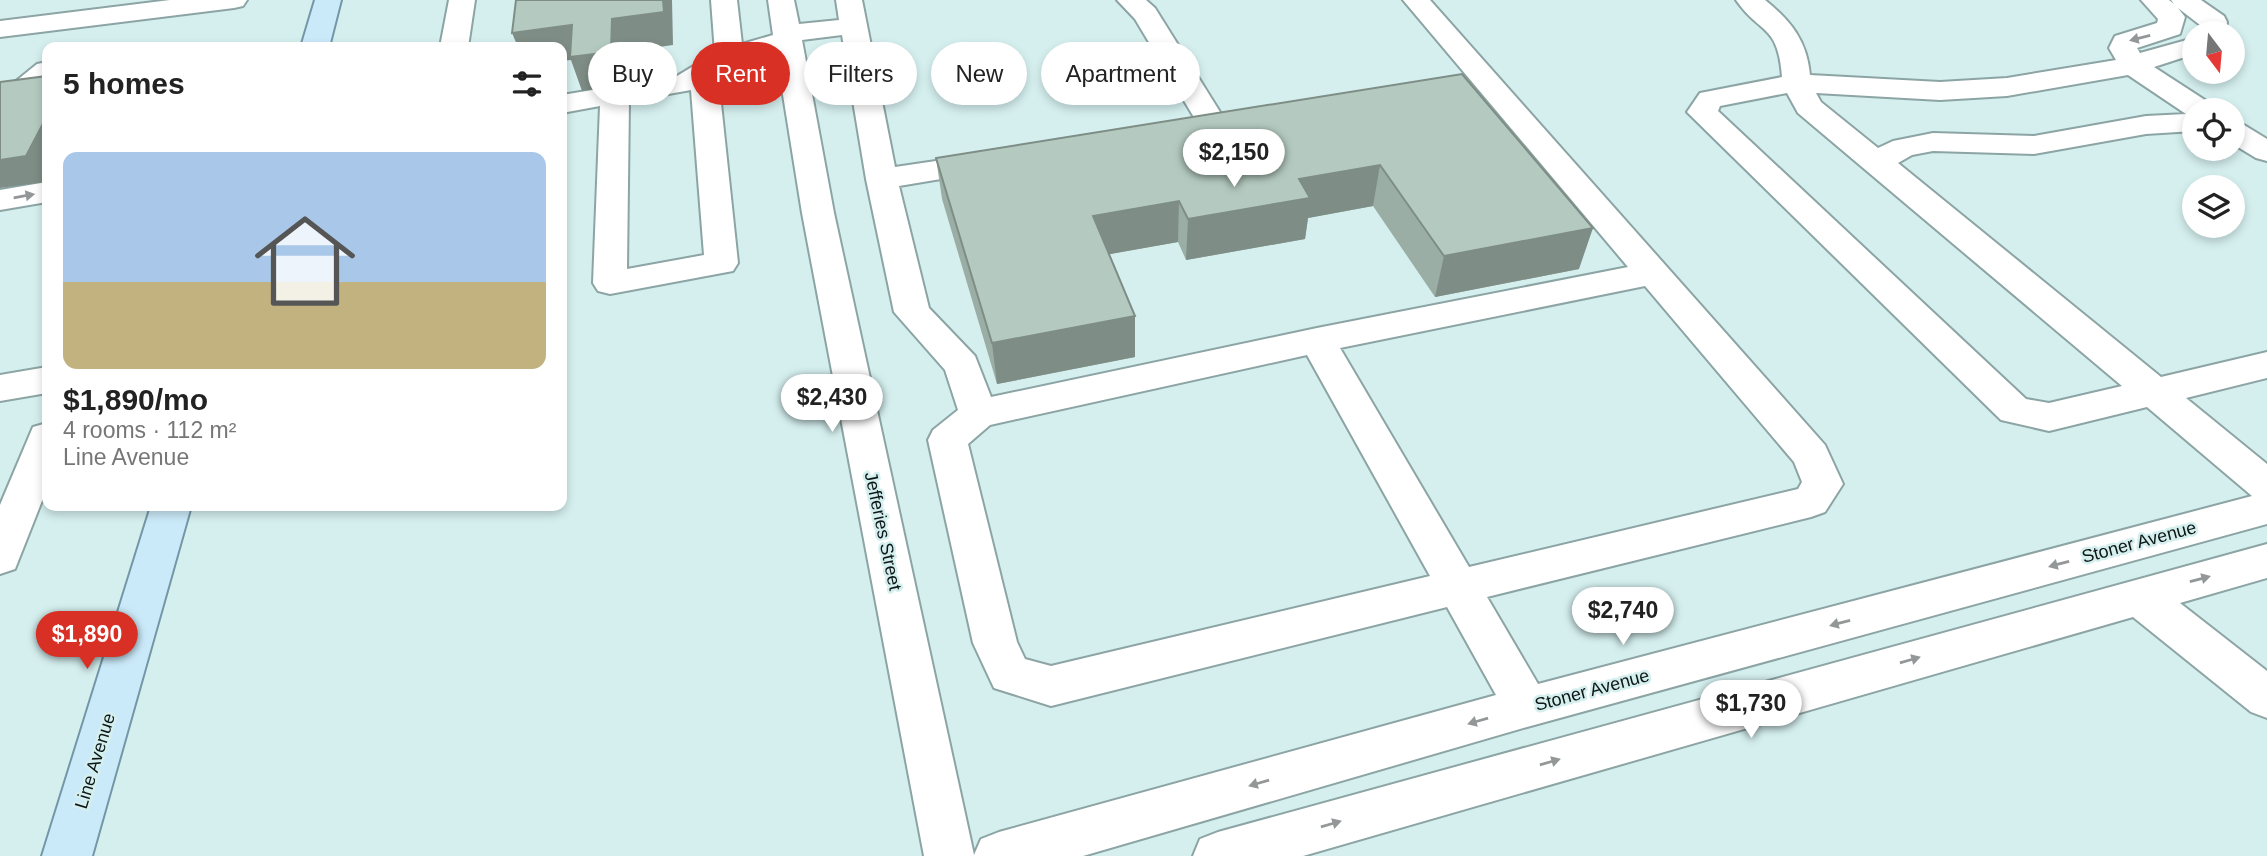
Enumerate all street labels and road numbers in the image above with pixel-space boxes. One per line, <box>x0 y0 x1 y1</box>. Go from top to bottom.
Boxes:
street label: Jefferies Street <box>861 470 905 592</box>
street label: Stoner Avenue <box>2080 517 2198 567</box>
street label: Stoner Avenue <box>1533 665 1651 715</box>
street label: Line Avenue <box>71 711 119 811</box>

